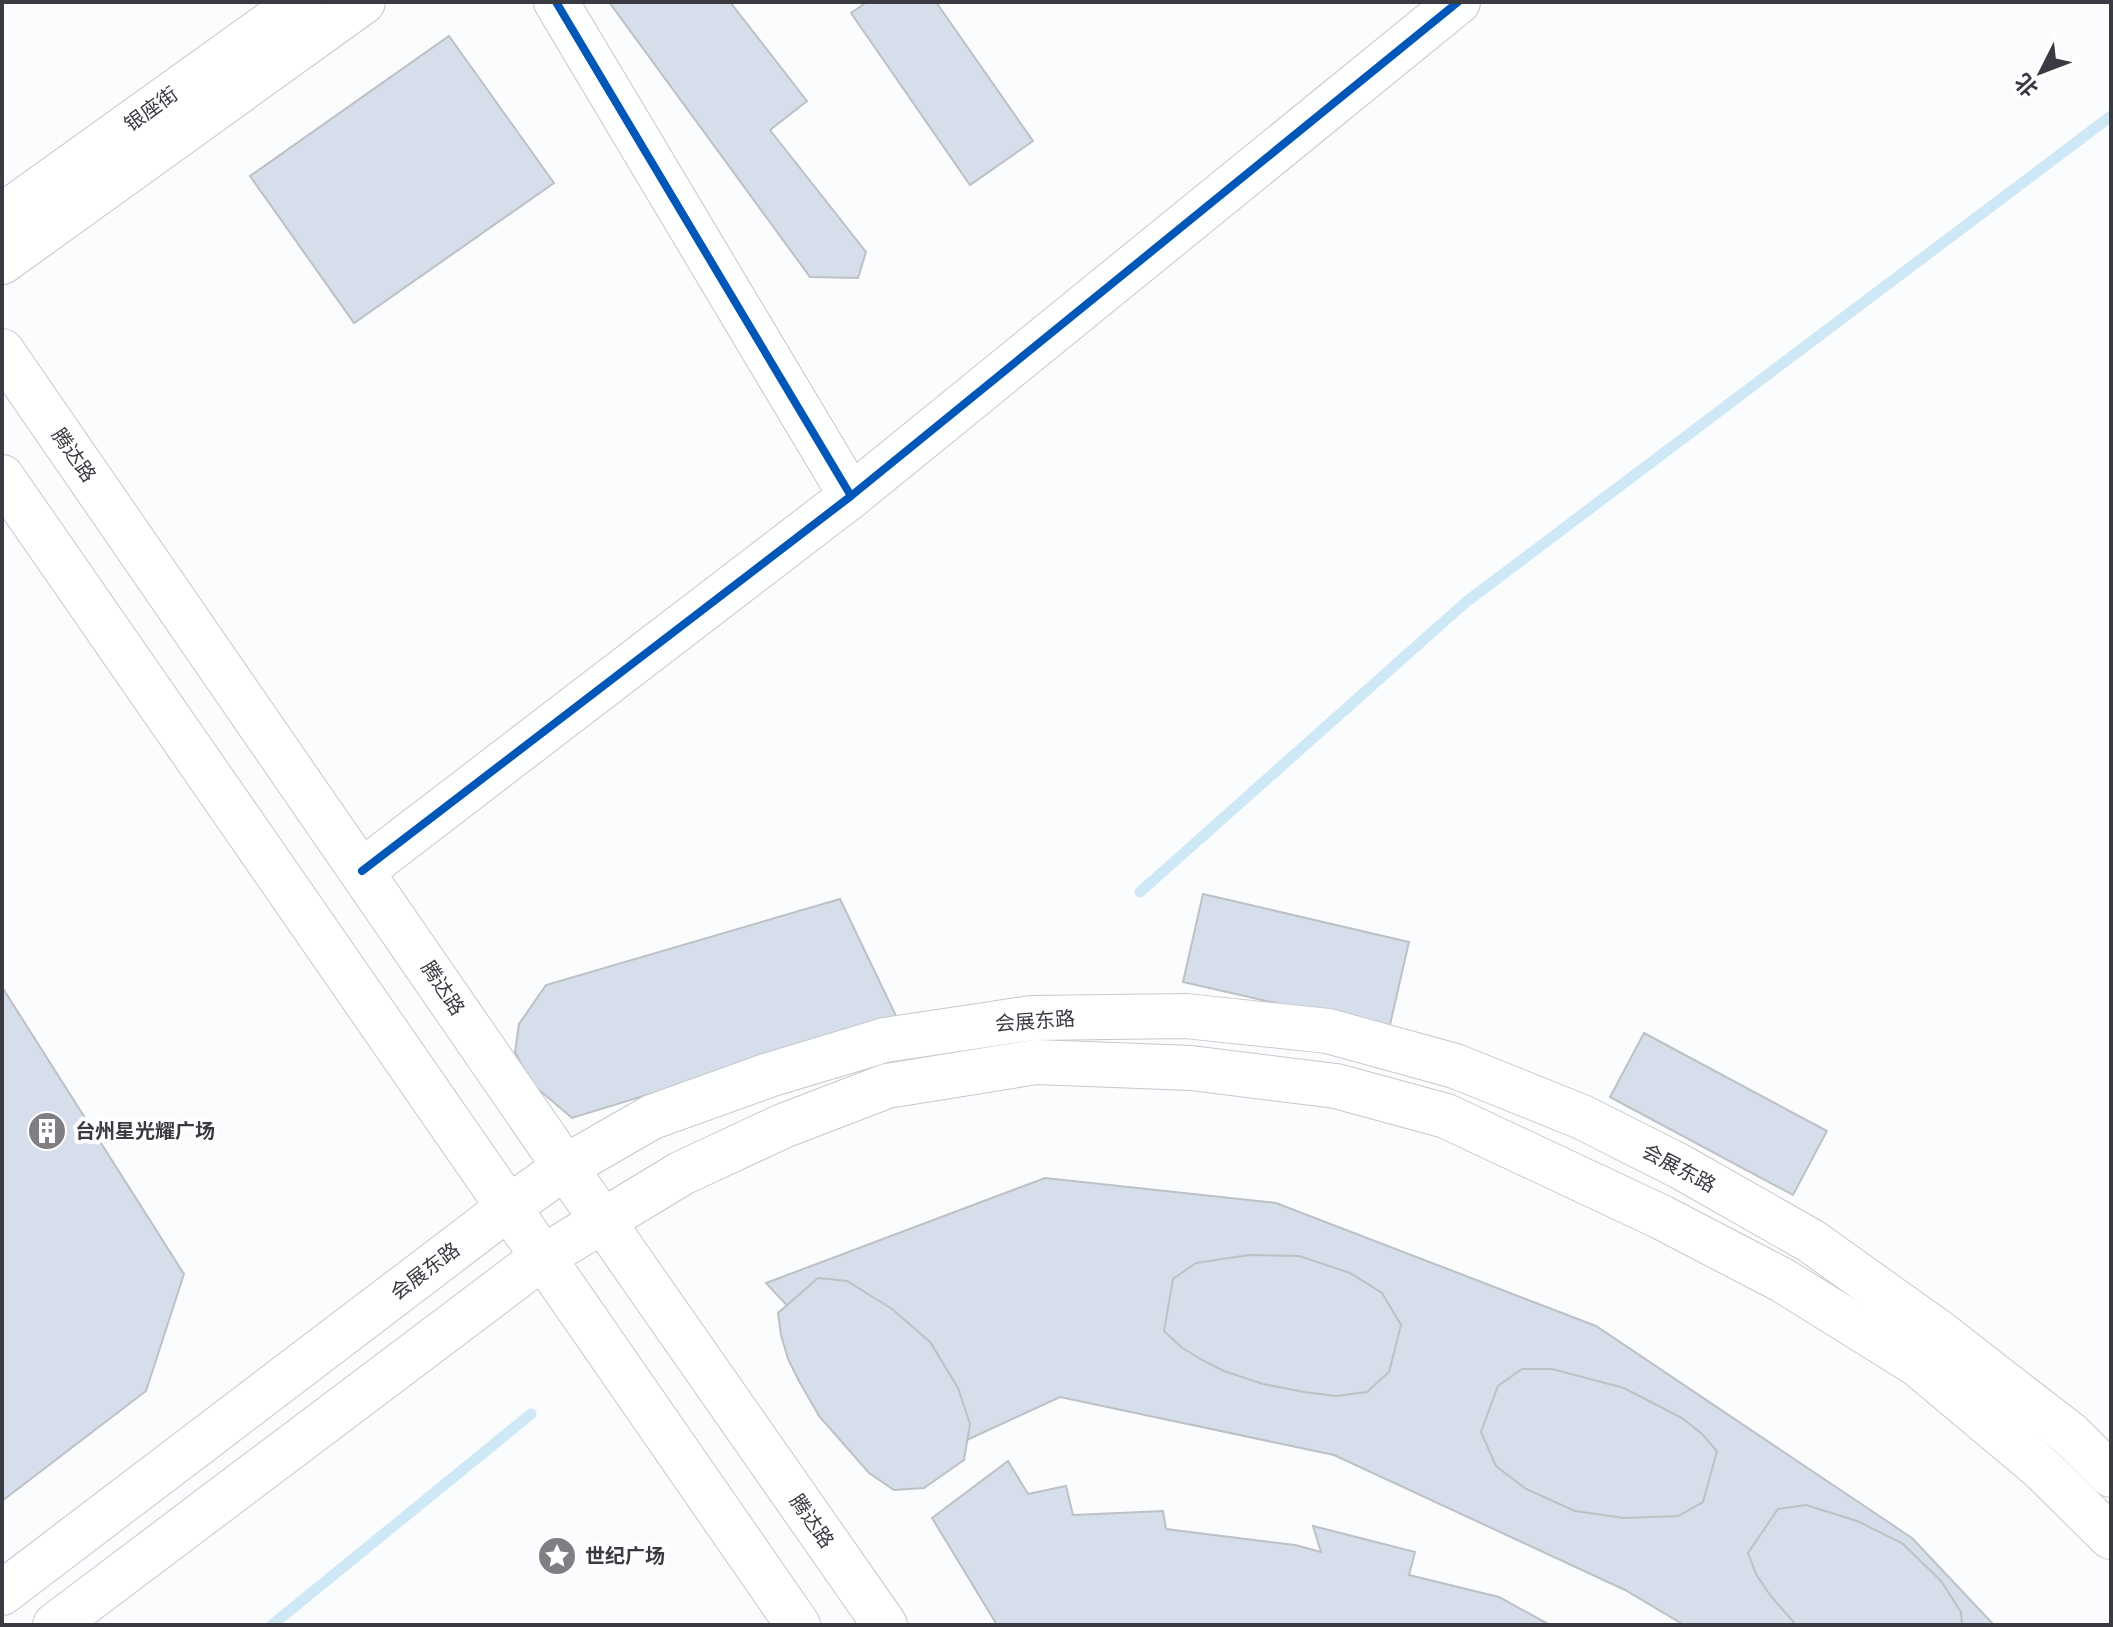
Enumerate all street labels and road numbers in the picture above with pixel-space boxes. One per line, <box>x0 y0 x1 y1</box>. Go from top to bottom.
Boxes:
street label: 银座街 <box>120 82 182 136</box>
street label: 腾达路 <box>48 424 100 486</box>
street label: 腾达路 <box>417 957 469 1019</box>
street label: 会展东路 <box>994 1007 1076 1035</box>
street label: 会展东路 <box>1639 1140 1719 1196</box>
street label: 会展东路 <box>386 1238 464 1304</box>
street label: 腾达路 <box>786 1490 838 1552</box>

